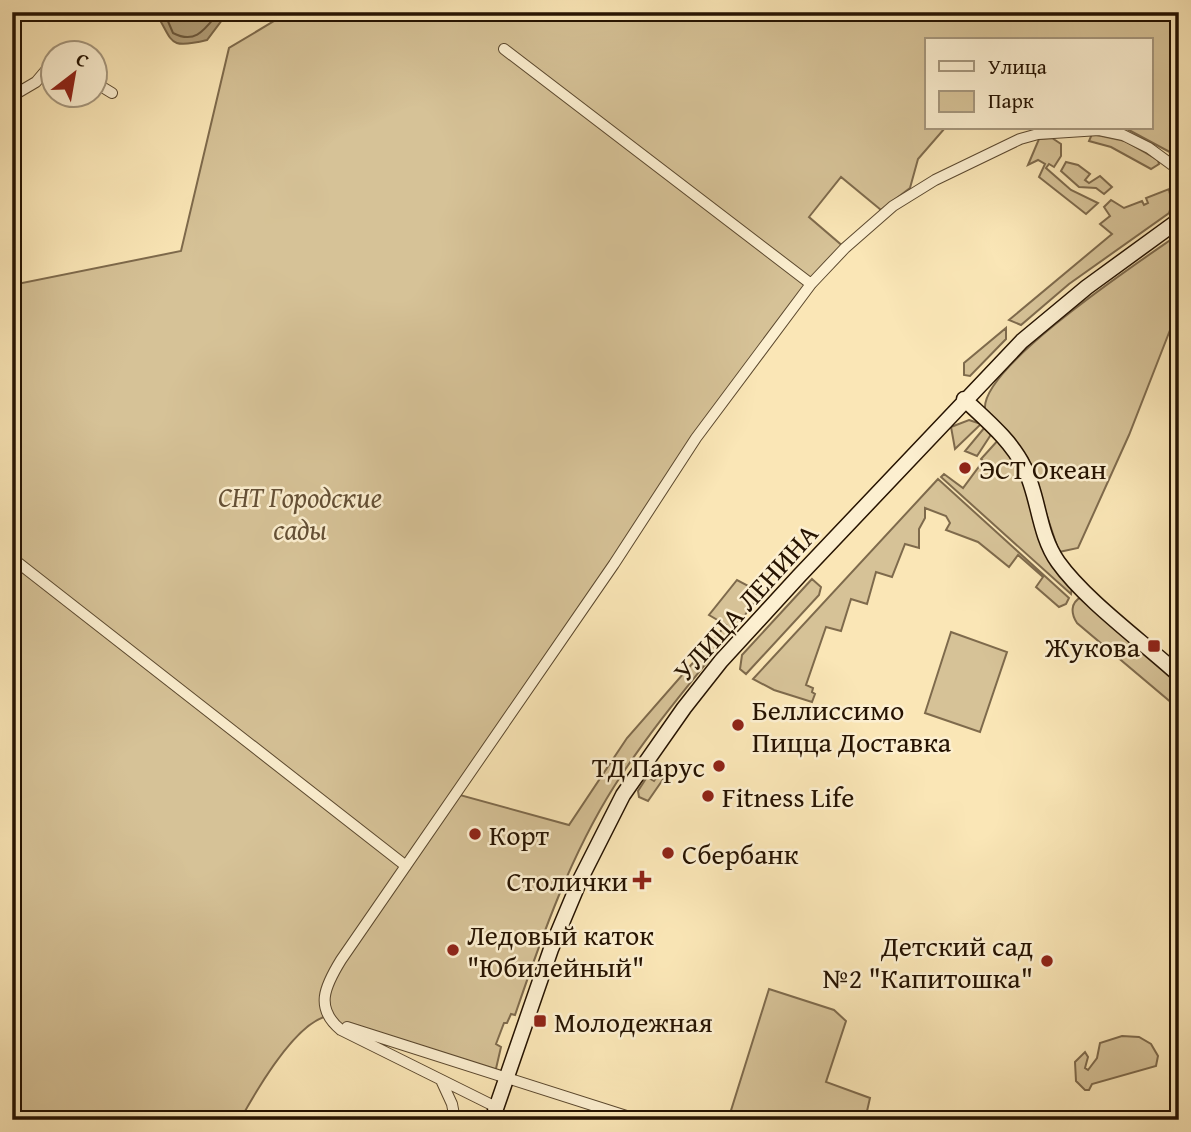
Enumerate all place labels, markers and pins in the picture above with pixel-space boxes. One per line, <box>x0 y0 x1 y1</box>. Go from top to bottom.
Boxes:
place label: ЭСТ Океан <box>979 448 1106 489</box>
marker: ЭСТ Океан <box>957 460 973 476</box>
place label: Жукова <box>1044 626 1141 667</box>
marker: Жукова <box>1146 638 1162 654</box>
place label: Беллиссимо Пицца Доставка <box>752 689 952 762</box>
marker: Беллиссимо Пицца Доставка <box>730 717 746 733</box>
place label: ТД Парус <box>592 746 705 787</box>
marker: ТД Парус <box>711 758 727 774</box>
place label: Fitness Life <box>722 776 854 817</box>
marker: Fitness Life <box>700 788 716 804</box>
place label: Корт <box>489 814 550 855</box>
marker: Корт <box>467 826 483 842</box>
place label: Сбербанк <box>682 833 799 874</box>
marker: Сбербанк <box>660 845 676 861</box>
place label: Столички <box>507 860 628 901</box>
marker: Столички <box>634 872 650 888</box>
place label: Ледовый каток "Юбилейный" <box>467 914 654 987</box>
place label: Детский сад №2 "Капитошка" <box>822 925 1033 998</box>
marker: Ледовый каток "Юбилейный" <box>445 942 461 958</box>
marker: Детский сад №2 "Капитошка" <box>1039 953 1055 969</box>
place label: Молодежная <box>554 1001 713 1042</box>
marker: Молодежная <box>532 1013 548 1029</box>

